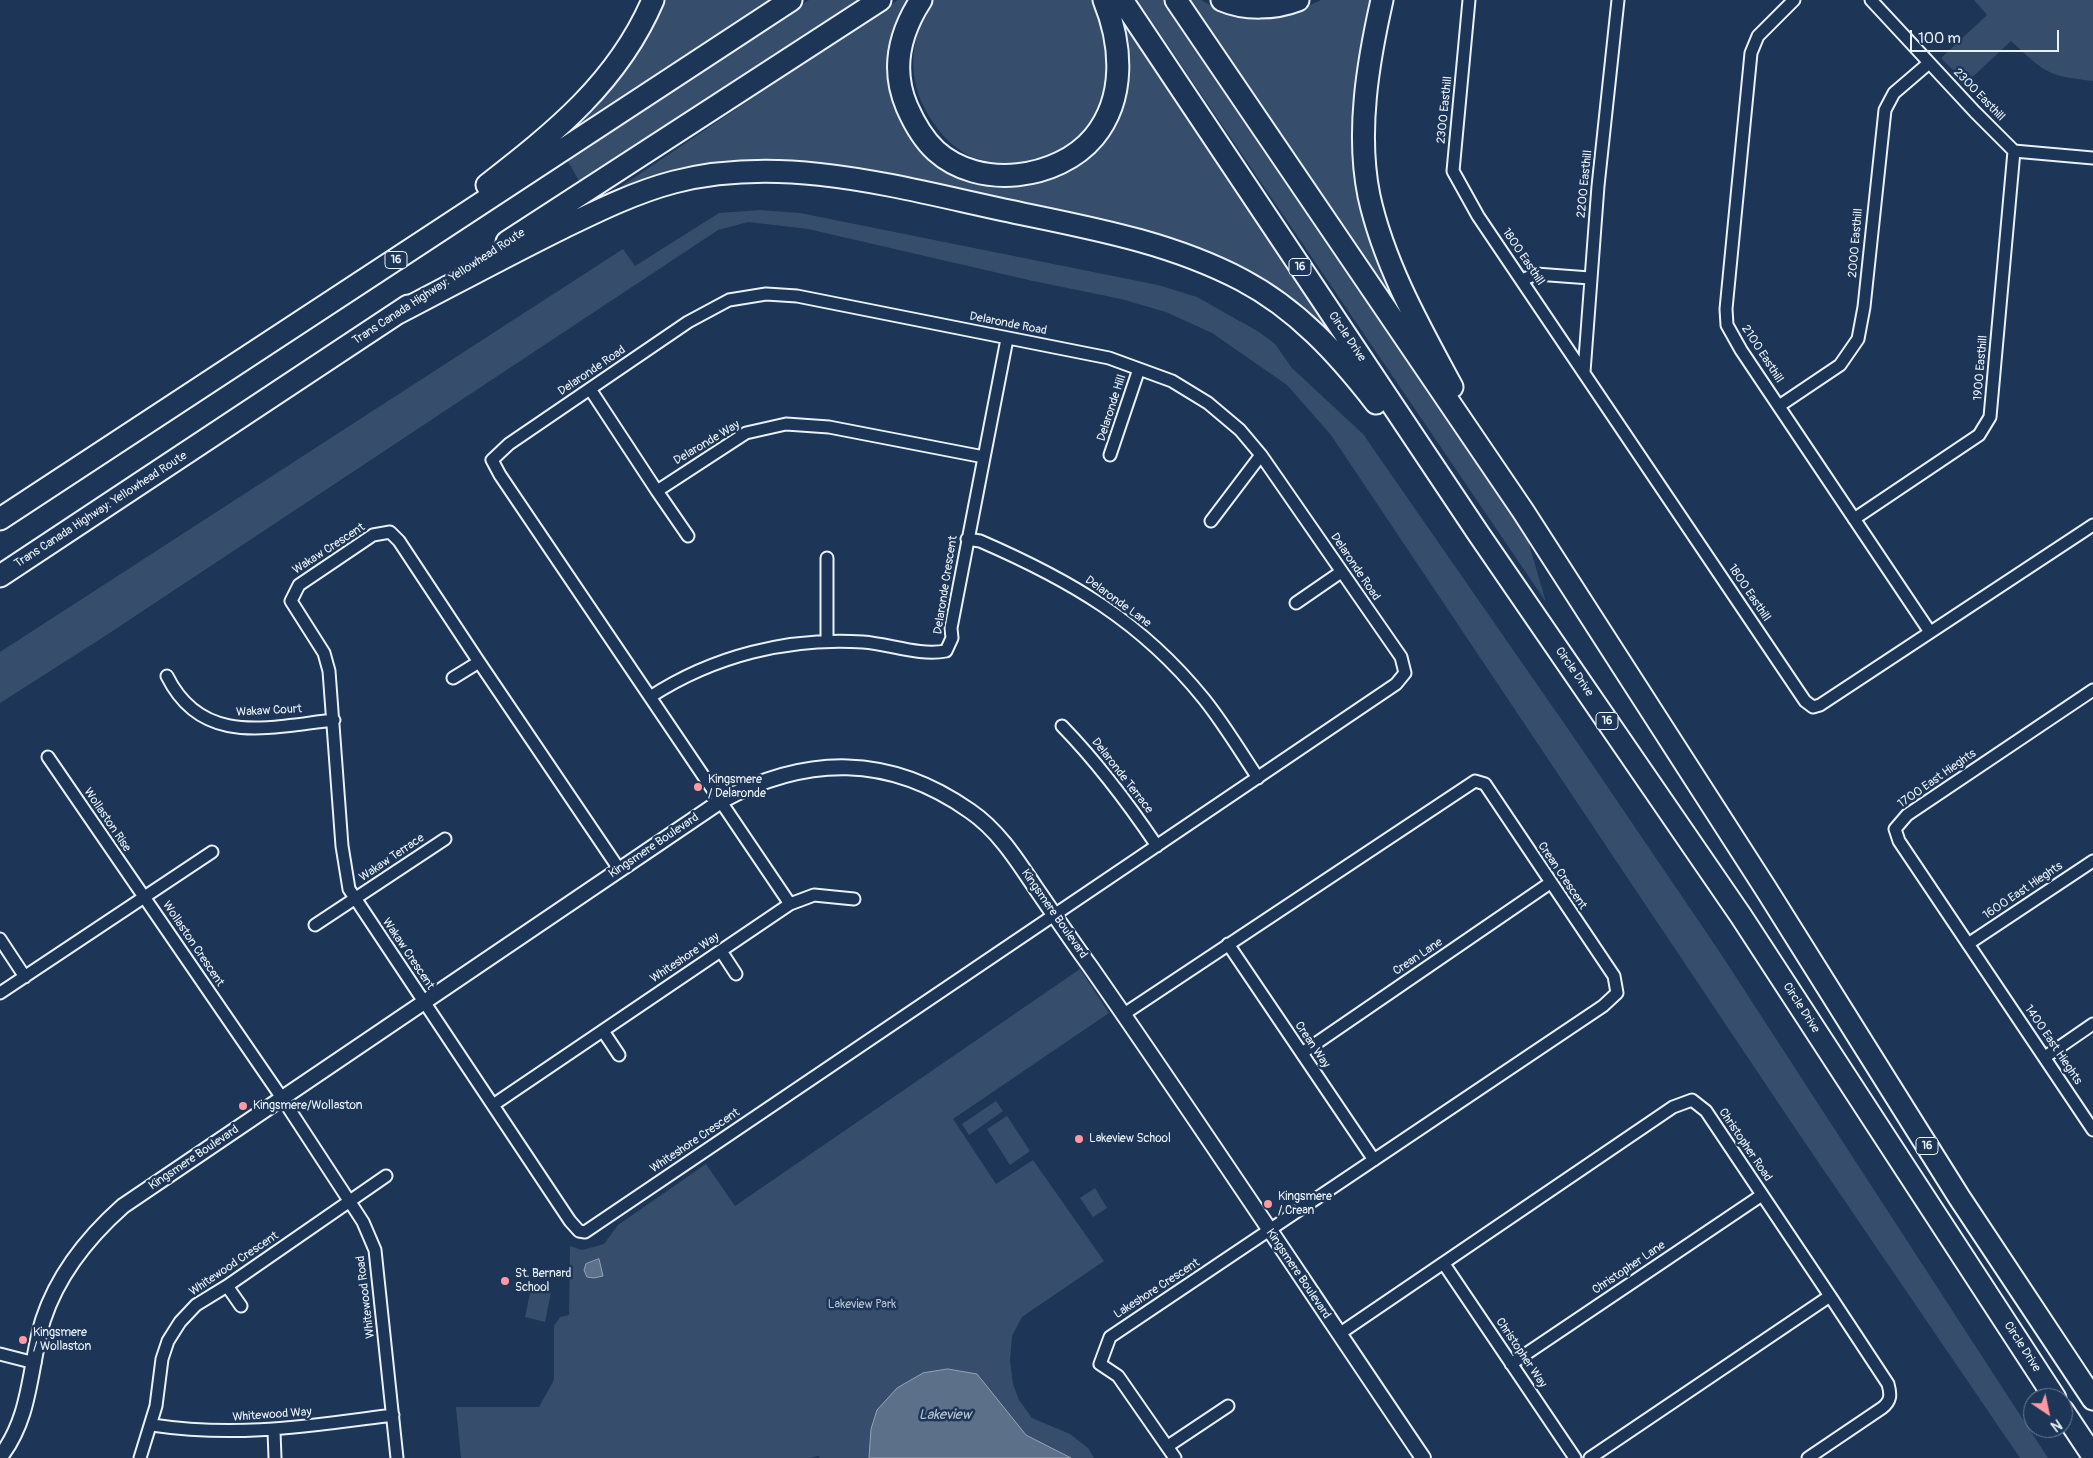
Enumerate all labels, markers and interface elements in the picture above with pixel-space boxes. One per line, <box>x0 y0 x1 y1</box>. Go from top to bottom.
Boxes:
scale bar <box>1913 20 2062 52</box>
text: 100 m <box>1918 29 1961 48</box>
street label: 2300 Easthill <box>1950 66 2008 124</box>
street label: 2300 Easthill <box>1434 76 1456 144</box>
street label: 2200 Easthill <box>1574 149 1596 219</box>
street label: 2000 Easthill <box>1846 208 1866 278</box>
street label: Trans Canada Highway: Yellowhead Route <box>350 226 528 348</box>
street label: 1800 Easthill <box>1499 226 1547 288</box>
road number: 16 <box>385 252 407 268</box>
road number: 16 <box>1289 258 1311 276</box>
street label: Delaronde Road <box>968 309 1048 339</box>
street label: Circle Drive <box>1325 309 1369 365</box>
street label: 2100 Easthill <box>1738 322 1786 386</box>
street label: 1900 Easthill <box>1971 335 1991 401</box>
street label: Delaronde Road <box>555 343 629 399</box>
street label: Delaronde Hill <box>1094 373 1130 443</box>
street label: Delaronde Way <box>671 418 743 468</box>
street label: Trans Canada Highway: Yellowhead Route <box>12 449 190 571</box>
street label: Wakaw Crescent <box>290 520 368 578</box>
street label: Delaronde Road <box>1327 530 1383 604</box>
street label: Delaronde Crescent <box>931 535 961 635</box>
street label: 1800 Easthill <box>1725 562 1773 624</box>
street label: Delaronde Lane <box>1082 573 1154 631</box>
street label: Circle Drive <box>1552 645 1596 699</box>
street label: Wakaw Court <box>236 702 302 720</box>
road number: 16 <box>1596 712 1618 729</box>
street label: Delaronde Terrace <box>1088 735 1156 817</box>
street label: 1700 East Hieghts <box>1895 747 1979 811</box>
place label: Kingsmere / Delaronde <box>708 773 766 801</box>
marker: Kingsmere / Delaronde <box>692 781 704 793</box>
street label: Wollaston Rise <box>80 785 134 855</box>
street label: Kingsmere Boulevard <box>606 811 702 881</box>
street label: Wakaw Terrace <box>357 831 427 885</box>
street label: Crean Crescent <box>1534 840 1590 912</box>
street label: 1600 East Hieghts <box>1980 859 2066 923</box>
street label: Kingsmere Boulevard <box>1018 867 1090 961</box>
street label: Wollaston Crescent <box>159 899 227 989</box>
street label: Wakaw Crescent <box>379 916 437 992</box>
street label: Whiteshore Way <box>648 930 722 986</box>
street label: Crean Lane <box>1390 935 1446 979</box>
street label: Circle Drive <box>1779 980 1823 1036</box>
street label: 1400 East Hieghts <box>2021 1002 2085 1088</box>
street label: Crean Way <box>1291 1019 1333 1071</box>
place label: Kingsmere/Wollaston <box>253 1099 363 1113</box>
marker: Kingsmere/Wollaston <box>237 1100 249 1112</box>
street label: Whiteshore Crescent <box>647 1106 743 1176</box>
street label: Christopher Road <box>1715 1106 1775 1184</box>
street label: Kingsmere Boulevard <box>146 1123 242 1193</box>
place label: Lakeview School <box>1089 1132 1171 1146</box>
marker: Lakeview School <box>1073 1133 1085 1145</box>
road number: 16 <box>1916 1138 1938 1154</box>
place label: Kingsmere / Crean <box>1278 1190 1332 1218</box>
marker: Kingsmere / Crean <box>1262 1198 1274 1210</box>
street label: Kingsmere Boulevard <box>1263 1226 1333 1322</box>
street label: Whitewood Crescent <box>187 1229 281 1299</box>
street label: Christopher Lane <box>1590 1238 1668 1298</box>
street label: Whitewood Road <box>354 1255 378 1339</box>
street label: Lakeshore Crescent <box>1111 1256 1203 1322</box>
place label: St. Bernard School <box>515 1267 571 1295</box>
marker: St. Bernard School <box>499 1275 511 1287</box>
park label: Lakeview Park <box>828 1298 896 1312</box>
street label: Christopher Way <box>1492 1315 1550 1391</box>
street label: Circle Drive <box>2000 1319 2044 1375</box>
place label: Kingsmere / Wollaston <box>33 1326 91 1354</box>
marker: Kingsmere / Wollaston <box>17 1334 29 1346</box>
north arrow <box>2023 1388 2073 1438</box>
street label: Whitewood Way <box>232 1405 312 1425</box>
water label: Lakeview <box>919 1407 971 1423</box>
text: N <box>2047 1415 2065 1435</box>

